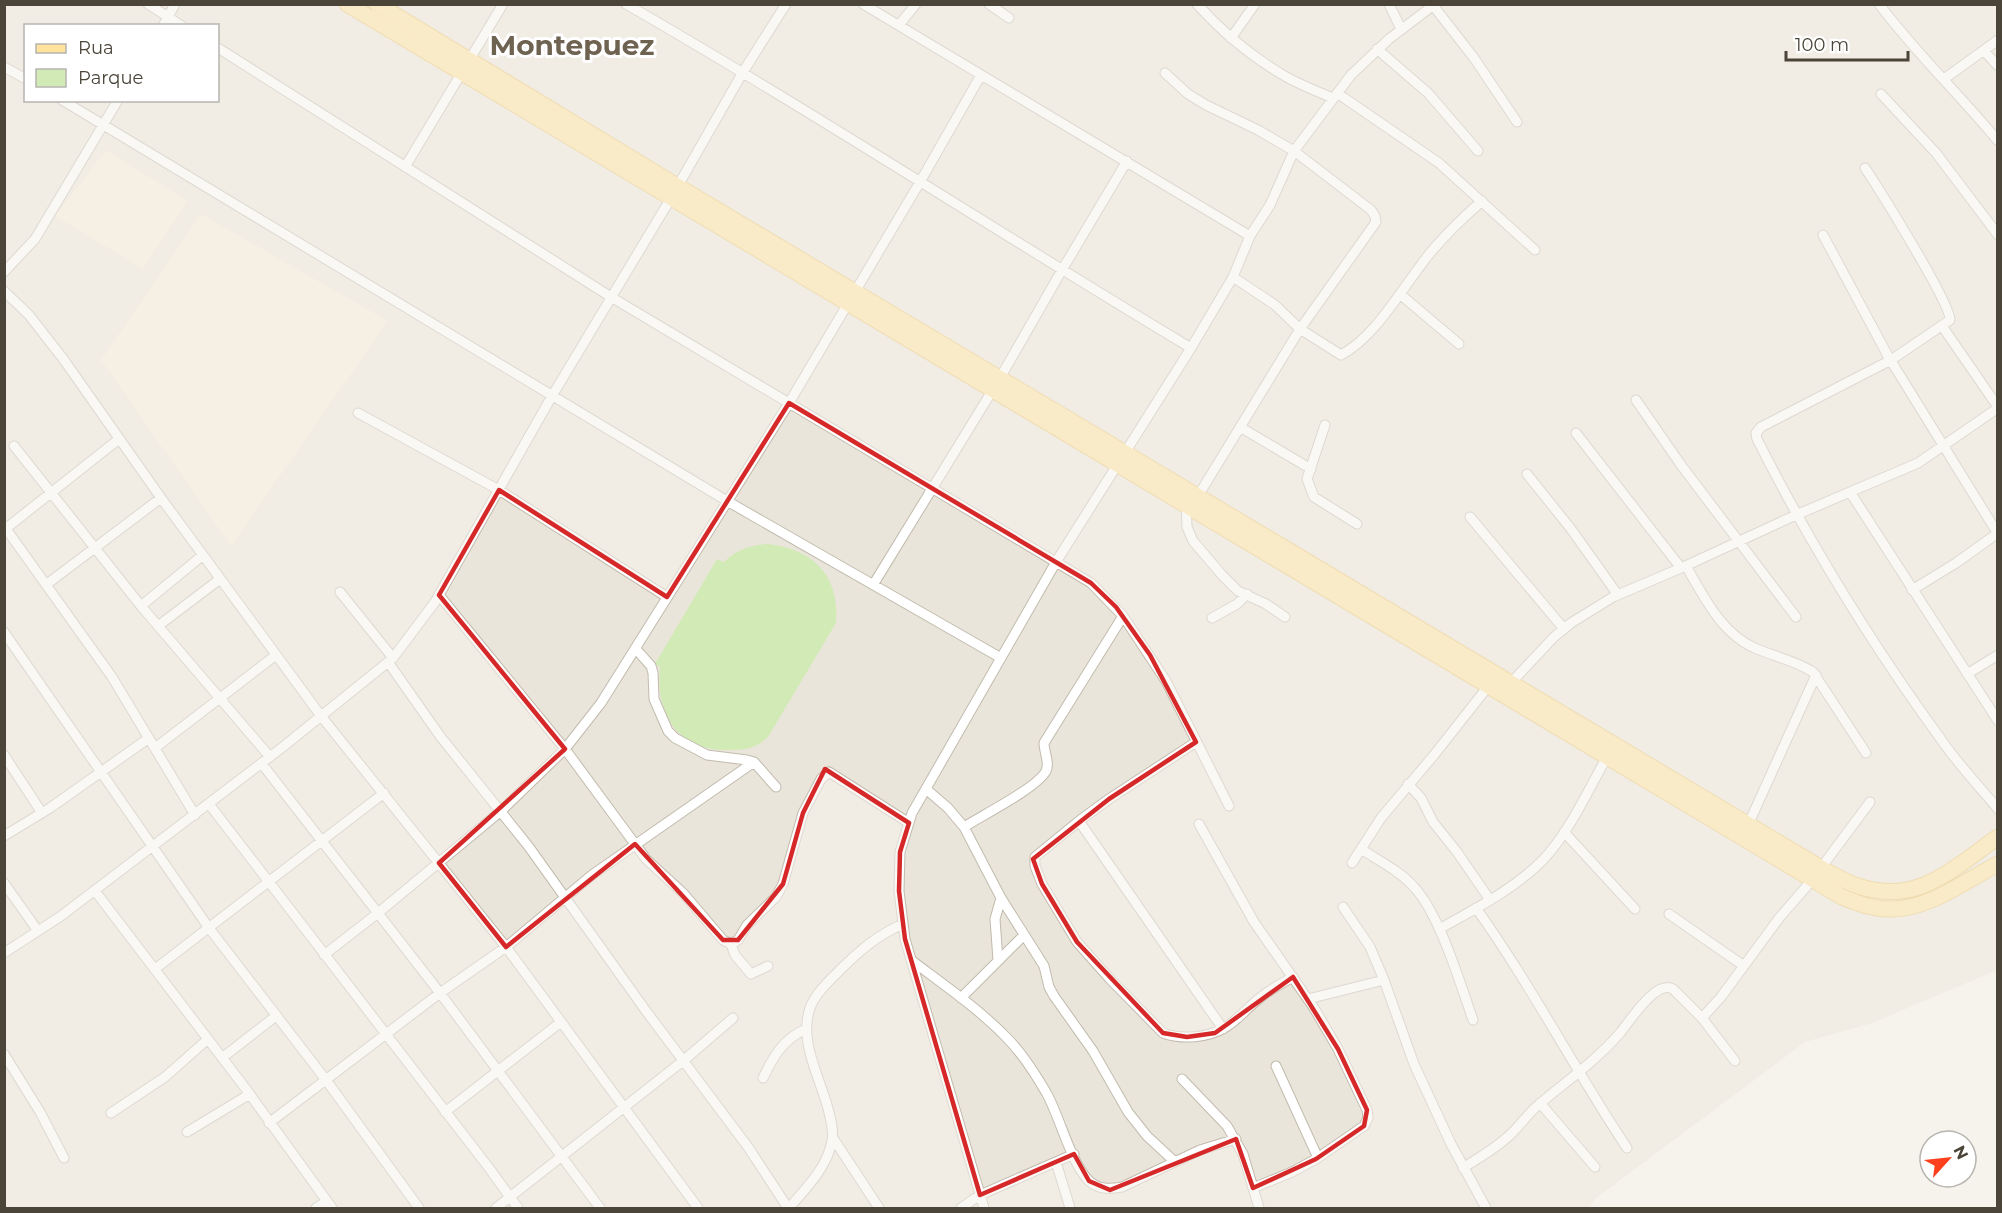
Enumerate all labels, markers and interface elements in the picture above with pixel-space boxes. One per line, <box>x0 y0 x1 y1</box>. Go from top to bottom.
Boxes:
legend <box>24 24 219 102</box>
scale bar <box>1786 24 1908 62</box>
district label: Montepuez <box>489 28 655 62</box>
text: 100 m <box>1795 34 1849 56</box>
text: Rua <box>78 37 114 59</box>
text: Parque <box>78 67 144 89</box>
north arrow <box>1918 1129 1978 1189</box>
text: N <box>1950 1142 1972 1162</box>

